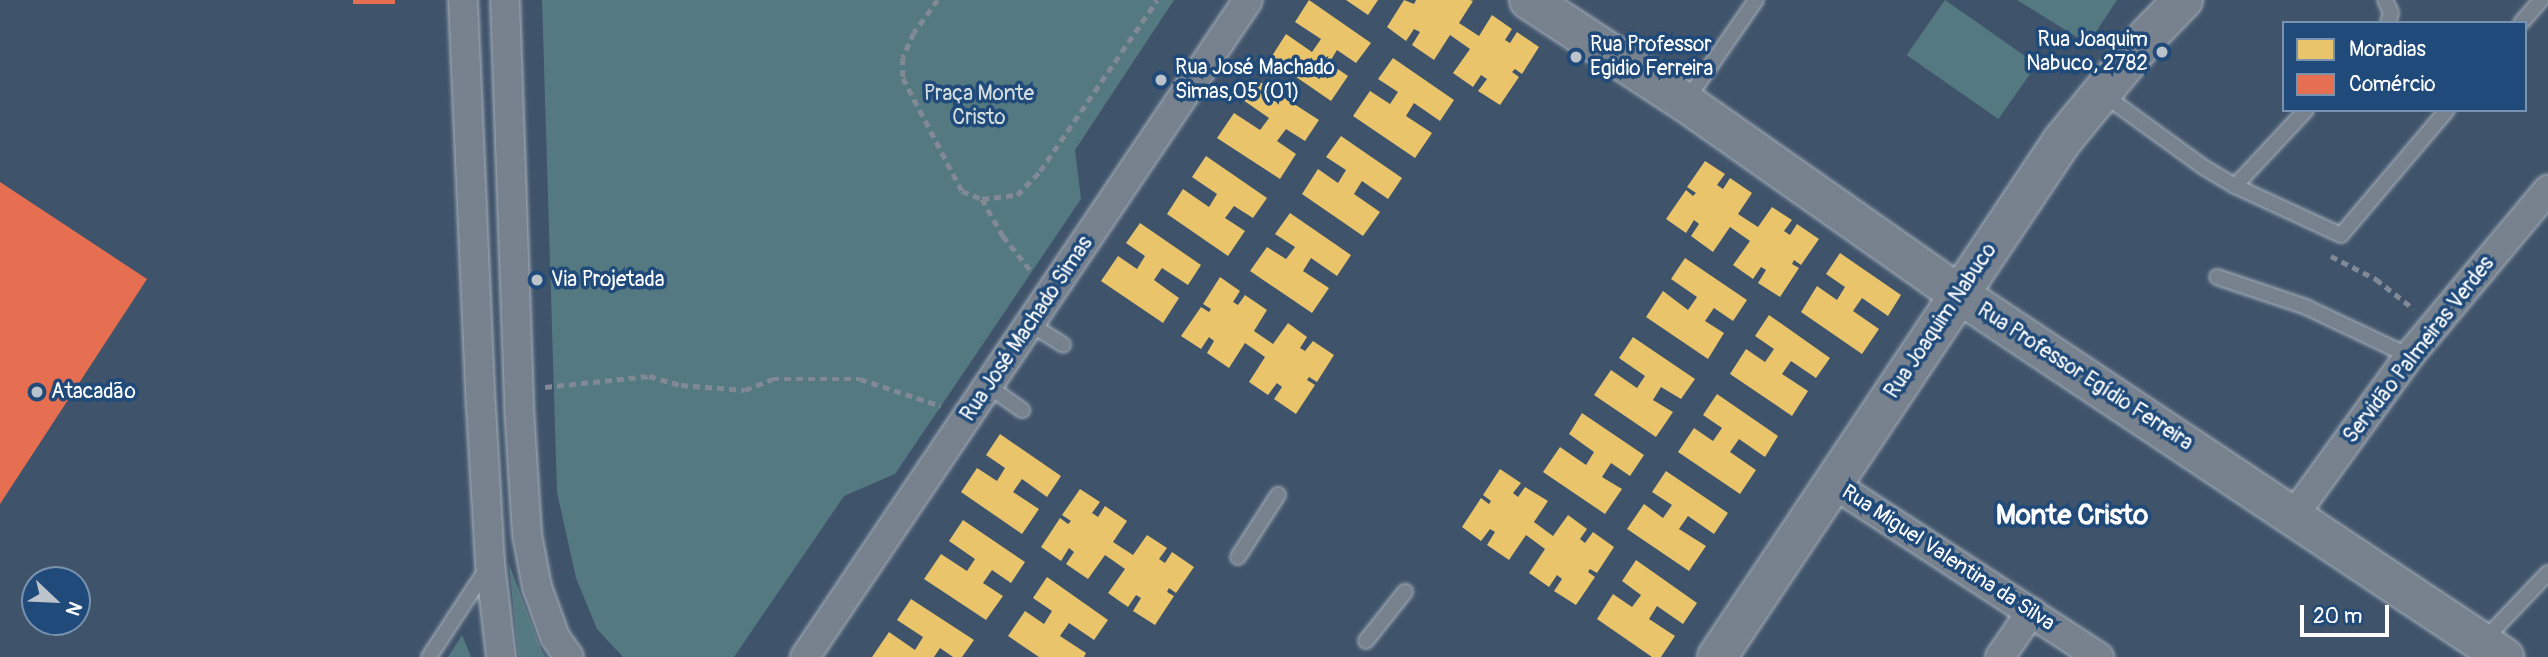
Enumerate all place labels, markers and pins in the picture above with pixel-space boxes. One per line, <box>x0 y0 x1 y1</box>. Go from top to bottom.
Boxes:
place label: Rua Joaquim Nabuco, 2782 <box>2026 27 2148 77</box>
place label: Rua Professor Egidio Ferreira <box>1590 32 1713 82</box>
marker: Rua Joaquim Nabuco, 2782 <box>2154 44 2170 60</box>
marker: Rua Professor Egidio Ferreira <box>1568 49 1584 65</box>
place label: Rua José Machado Simas,05 (01) <box>1175 55 1335 105</box>
marker: Rua José Machado Simas,05 (01) <box>1153 72 1169 88</box>
place label: Via Projetada <box>551 267 665 293</box>
marker: Via Projetada <box>529 272 545 288</box>
place label: Atacadão <box>51 379 136 405</box>
marker: Atacadão <box>29 384 45 400</box>

